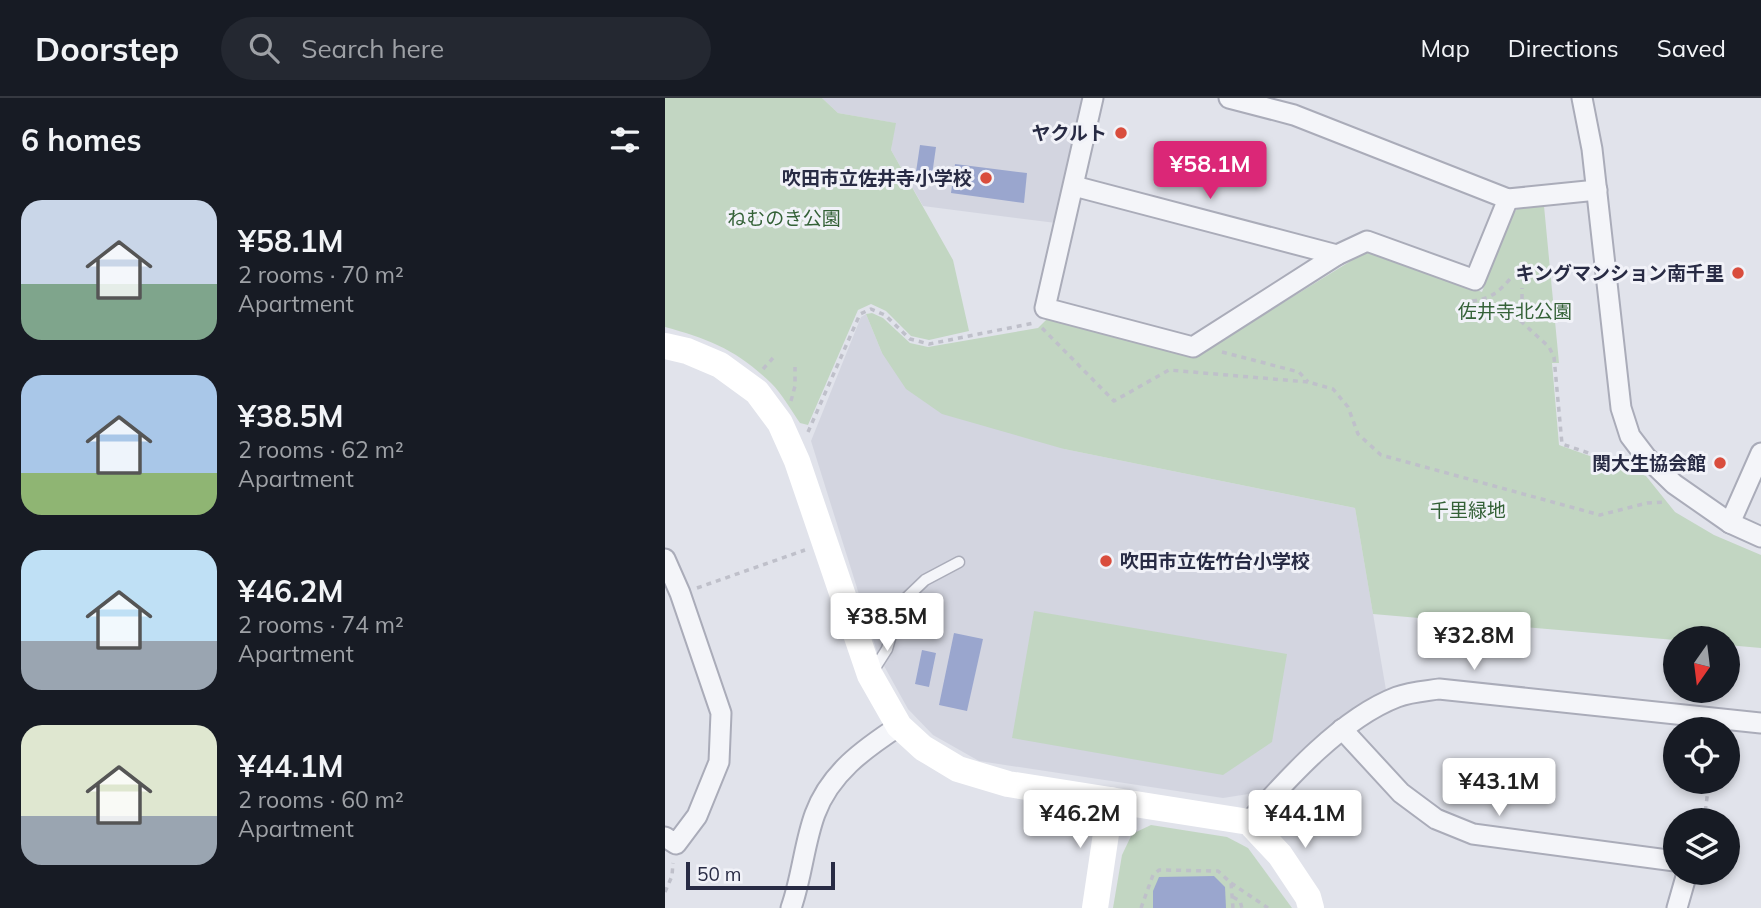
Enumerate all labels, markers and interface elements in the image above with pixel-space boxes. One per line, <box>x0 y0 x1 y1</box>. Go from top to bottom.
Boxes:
search box <box>221 17 711 80</box>
text: Doorstep <box>35 28 179 69</box>
icon: search <box>245 29 283 67</box>
text: Search here <box>301 32 444 65</box>
text: Map <box>1420 33 1470 63</box>
text: Directions <box>1508 33 1619 63</box>
text: Saved <box>1657 33 1726 63</box>
text: 6 homes <box>21 121 142 159</box>
icon: filters <box>606 121 644 159</box>
place label: ヤクルト <box>1032 121 1107 145</box>
marker: ヤクルト <box>1113 125 1129 141</box>
pin: ¥58.1M <box>1153 141 1267 201</box>
text: ¥58.1M <box>1170 149 1250 178</box>
place label: 吹田市立佐井寺小学校 <box>782 166 972 190</box>
marker: 吹田市立佐井寺小学校 <box>978 170 994 186</box>
park label: ねむのき公園 <box>727 206 841 230</box>
text: ¥58.1M <box>238 222 344 260</box>
icon: home <box>77 228 161 312</box>
text: 2 rooms · 70 m² <box>238 260 404 289</box>
place label: キングマンション南千里 <box>1516 261 1724 285</box>
marker: キングマンション南千里 <box>1730 265 1746 281</box>
text: Apartment <box>238 289 354 318</box>
park label: 佐井寺北公園 <box>1458 299 1572 323</box>
text: ¥38.5M <box>238 397 344 435</box>
icon: home <box>77 403 161 487</box>
text: 2 rooms · 62 m² <box>238 435 404 464</box>
place label: 関大生協会館 <box>1592 451 1706 475</box>
marker: 関大生協会館 <box>1712 455 1728 471</box>
text: Apartment <box>238 464 354 493</box>
park label: 千里緑地 <box>1430 498 1506 522</box>
place label: 吹田市立佐竹台小学校 <box>1120 549 1310 573</box>
marker: 吹田市立佐竹台小学校 <box>1098 553 1114 569</box>
text: ¥46.2M <box>238 572 344 610</box>
icon: home <box>77 578 161 662</box>
pin: ¥38.5M <box>830 594 944 653</box>
text: ¥38.5M <box>847 601 927 630</box>
text: 2 rooms · 74 m² <box>238 610 404 639</box>
pin: ¥32.8M <box>1417 612 1531 672</box>
text: ¥32.8M <box>1434 620 1514 649</box>
north arrow <box>1663 626 1739 704</box>
map controls <box>1663 626 1740 885</box>
text: Apartment <box>238 639 354 668</box>
button: locate <box>1663 717 1740 794</box>
text: ¥44.1M <box>238 747 344 785</box>
icon: home <box>77 753 161 837</box>
pin: ¥43.1M <box>1442 758 1556 818</box>
text: ¥43.1M <box>1459 766 1539 795</box>
text: 2 rooms · 60 m² <box>238 785 404 814</box>
pin: ¥46.2M <box>1023 790 1137 850</box>
pin: ¥44.1M <box>1248 790 1362 850</box>
text: ¥46.2M <box>1040 798 1120 827</box>
text: ¥44.1M <box>1265 798 1345 827</box>
button: layers <box>1663 808 1740 885</box>
text: Apartment <box>238 814 354 843</box>
scale bar <box>686 859 835 891</box>
text: 50 m <box>697 862 741 886</box>

